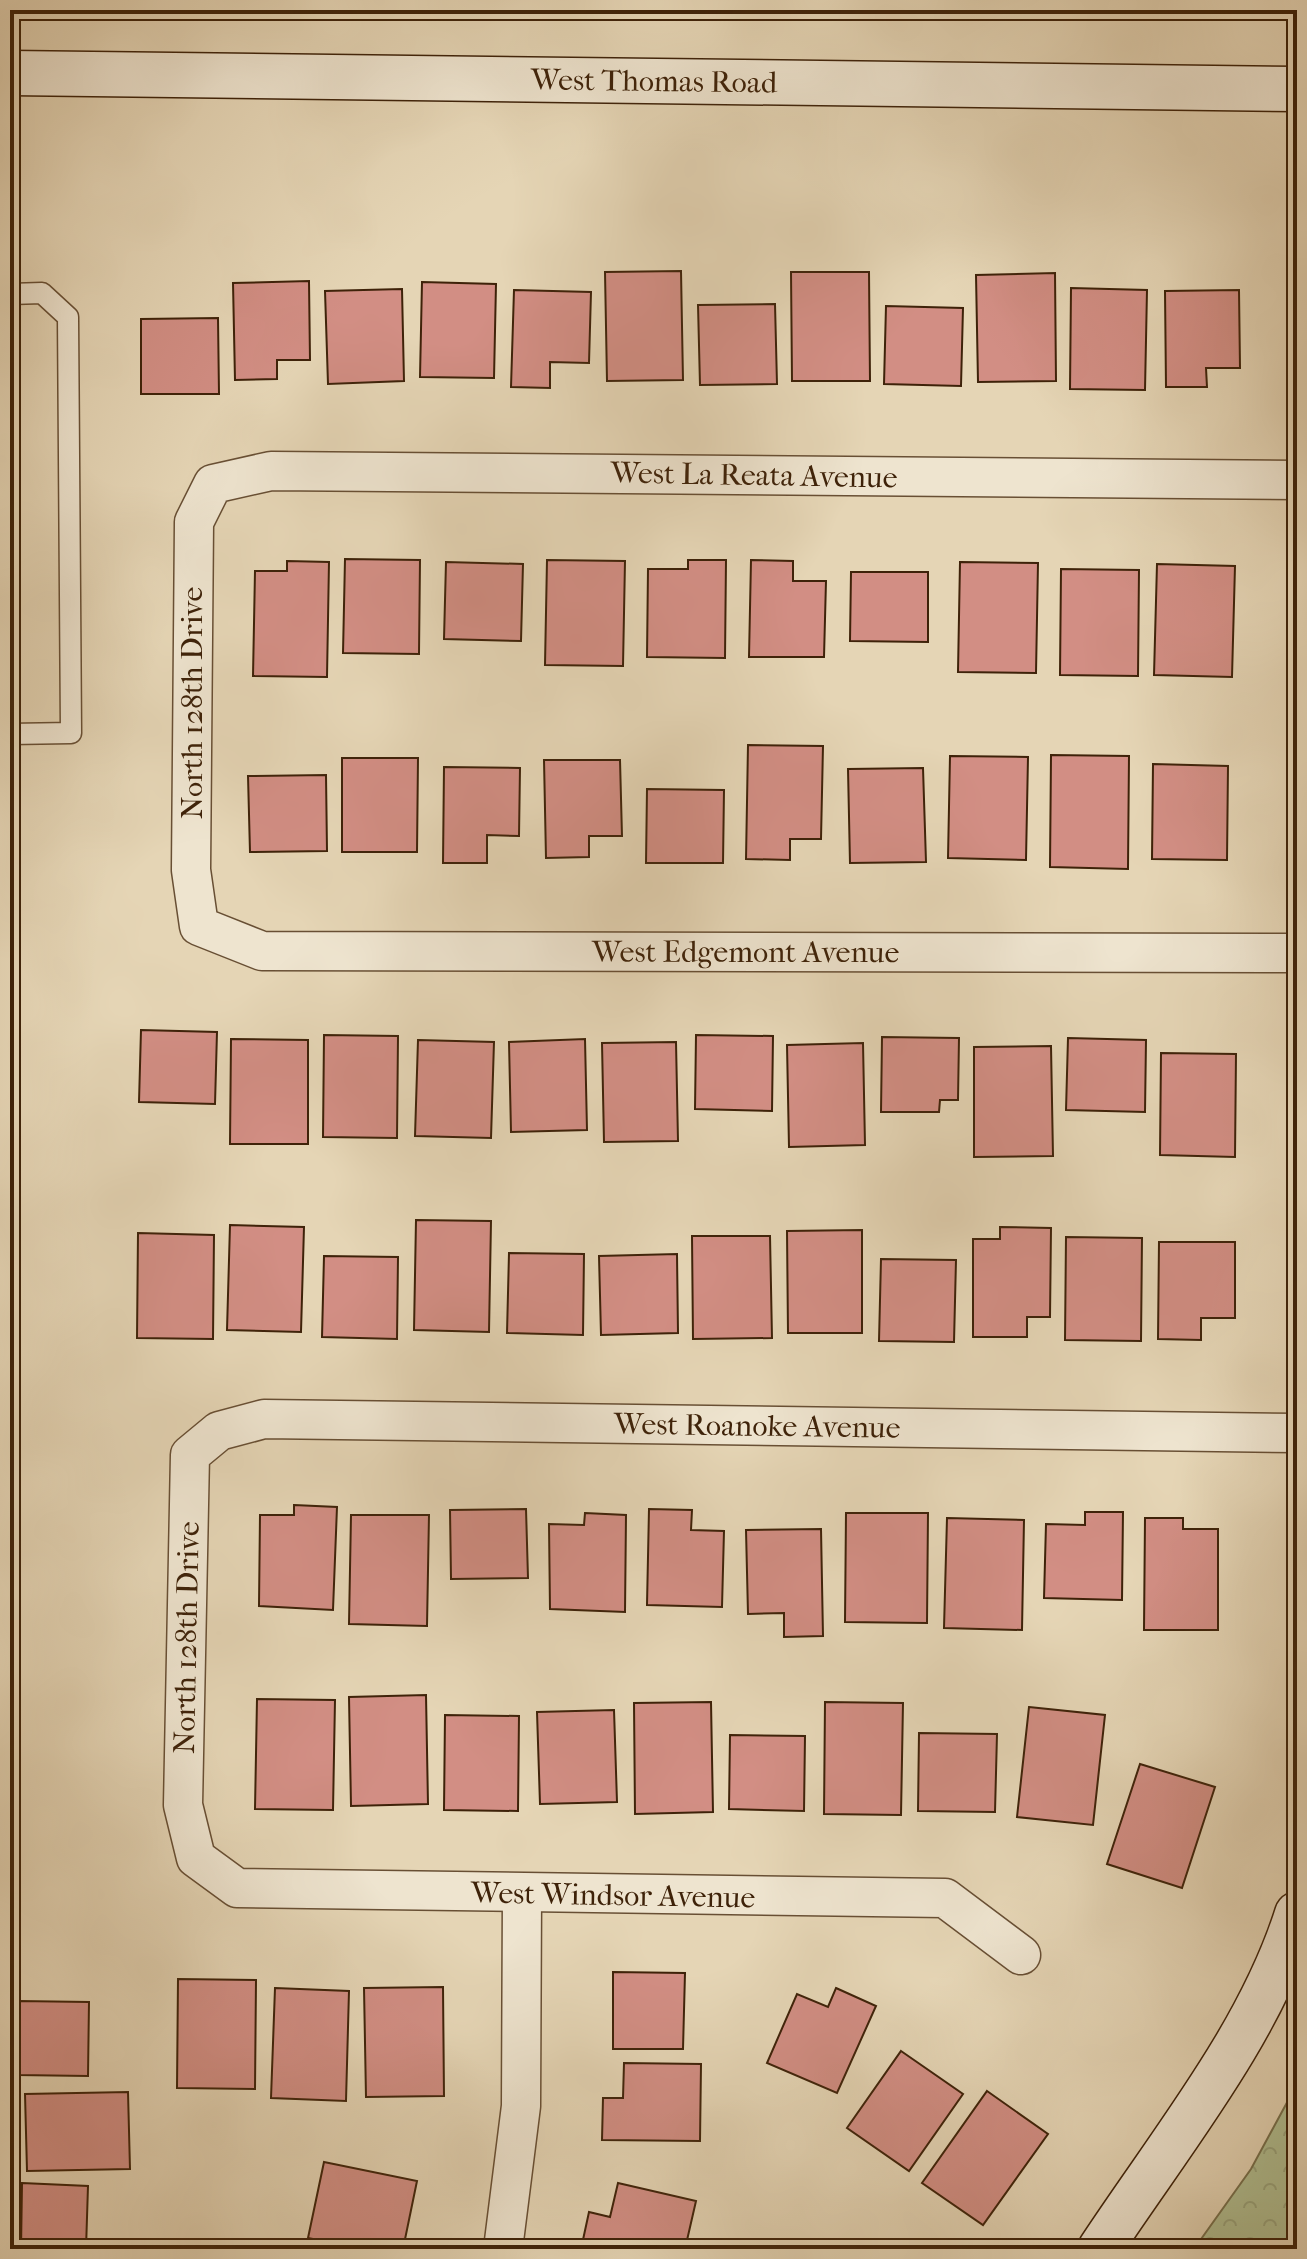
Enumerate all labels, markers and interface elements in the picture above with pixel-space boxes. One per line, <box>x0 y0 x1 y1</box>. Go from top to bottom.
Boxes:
street label: West Thomas Road <box>530 62 778 101</box>
street label: West La Reata Avenue <box>609 455 898 496</box>
street label: North 128th Drive <box>175 587 210 819</box>
street label: West Edgemont Avenue <box>591 935 899 970</box>
street label: West Roanoke Avenue <box>613 1407 901 1446</box>
street label: North 128th Drive <box>167 1521 207 1754</box>
street label: West Windsor Avenue <box>470 1876 756 1915</box>

